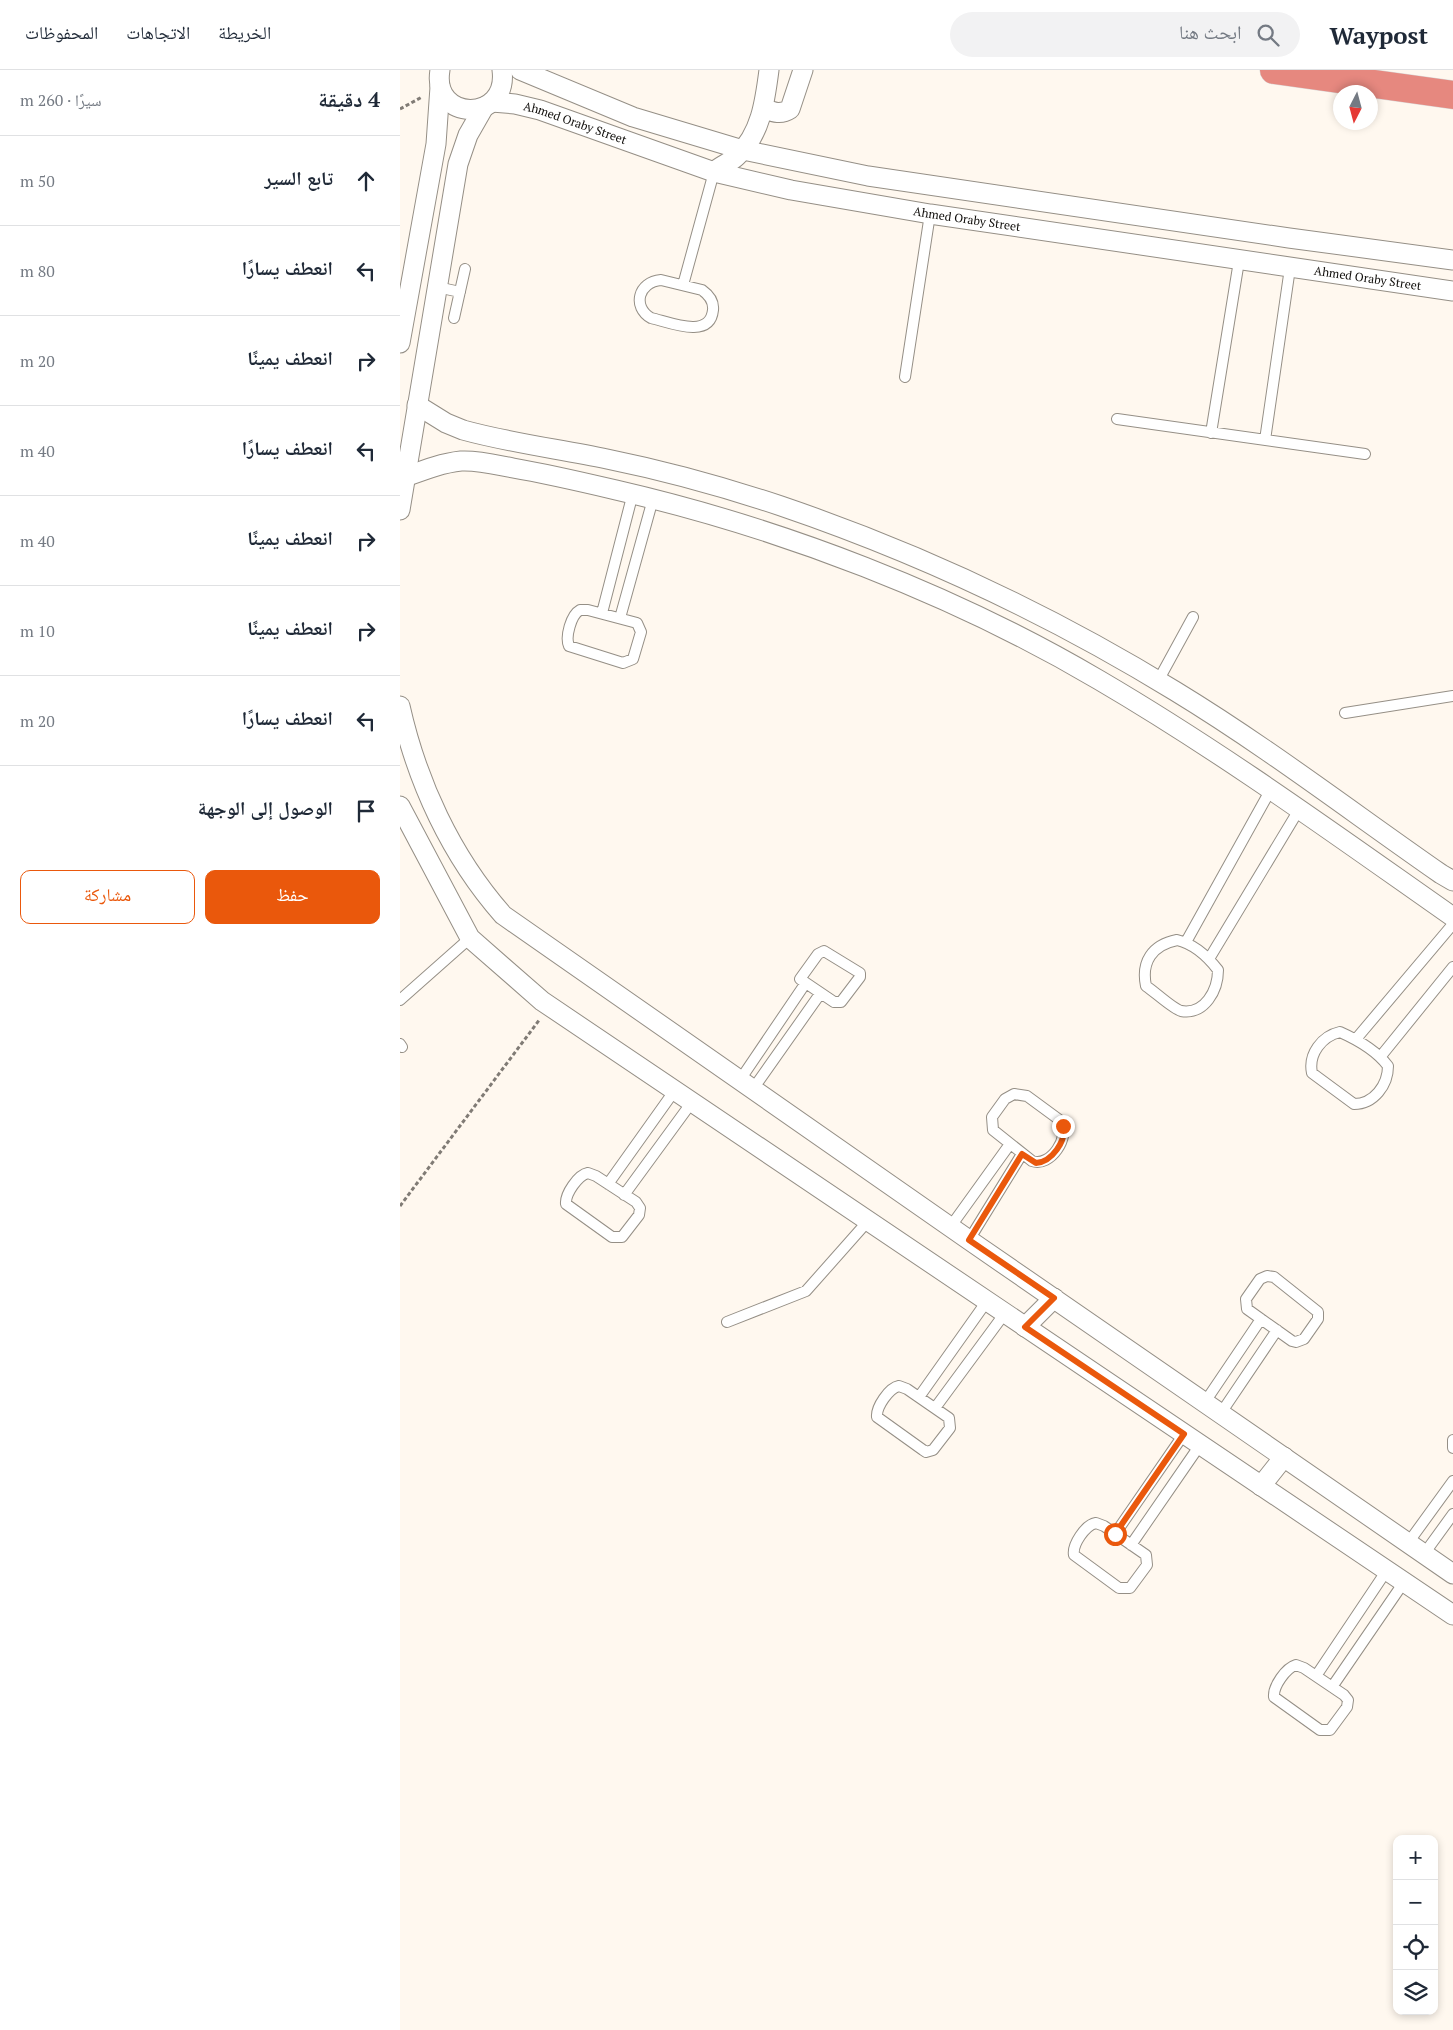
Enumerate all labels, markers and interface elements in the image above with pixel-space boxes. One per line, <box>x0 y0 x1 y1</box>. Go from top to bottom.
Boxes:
search box <box>950 12 1300 57</box>
text: ابحث هنا <box>1179 19 1242 44</box>
text: Waypost <box>1330 19 1428 51</box>
text: المحفوظات <box>25 20 98 44</box>
text: الاتجاهات <box>126 20 190 44</box>
text: الخريطة <box>218 20 271 44</box>
icon: search <box>1254 21 1282 49</box>
text: 4 دقيقة <box>318 85 380 113</box>
north arrow <box>1333 85 1378 130</box>
text: سيرًا · 260 m <box>20 89 101 111</box>
street label: Ahmed Oraby Street <box>522 98 629 147</box>
text: تابع السير <box>264 165 333 190</box>
icon: ahead <box>352 167 380 195</box>
text: 50 m <box>20 170 55 192</box>
street label: Ahmed Oraby Street <box>912 203 1022 234</box>
text: انعطف يسارًا <box>242 255 333 280</box>
icon: left <box>352 257 380 285</box>
text: 80 m <box>20 260 55 282</box>
street label: Ahmed Oraby Street <box>1313 263 1423 293</box>
text: انعطف يمينًا <box>247 345 333 370</box>
icon: right <box>352 347 380 375</box>
text: 20 m <box>20 350 55 372</box>
text: انعطف يسارًا <box>242 435 333 460</box>
icon: left <box>352 437 380 465</box>
text: 40 m <box>20 440 55 462</box>
text: انعطف يمينًا <box>247 525 333 550</box>
icon: right <box>352 527 380 555</box>
text: 40 m <box>20 530 55 552</box>
text: انعطف يمينًا <box>247 615 333 640</box>
icon: right <box>352 617 380 645</box>
text: 10 m <box>20 620 55 642</box>
text: انعطف يسارًا <box>242 705 333 730</box>
icon: left <box>352 707 380 735</box>
text: 20 m <box>20 710 55 732</box>
text: الوصول إلى الوجهة <box>198 795 333 820</box>
icon: arrive <box>352 797 380 825</box>
button: مشاركة <box>20 870 195 924</box>
button: حفظ <box>205 870 380 924</box>
route end <box>1052 1115 1075 1138</box>
route start <box>1104 1523 1127 1546</box>
map controls <box>1393 1835 1438 2015</box>
button: + <box>1393 1835 1438 1880</box>
button: − <box>1393 1880 1438 1925</box>
button: locate <box>1393 1925 1438 1970</box>
button: layers <box>1393 1970 1438 2015</box>

